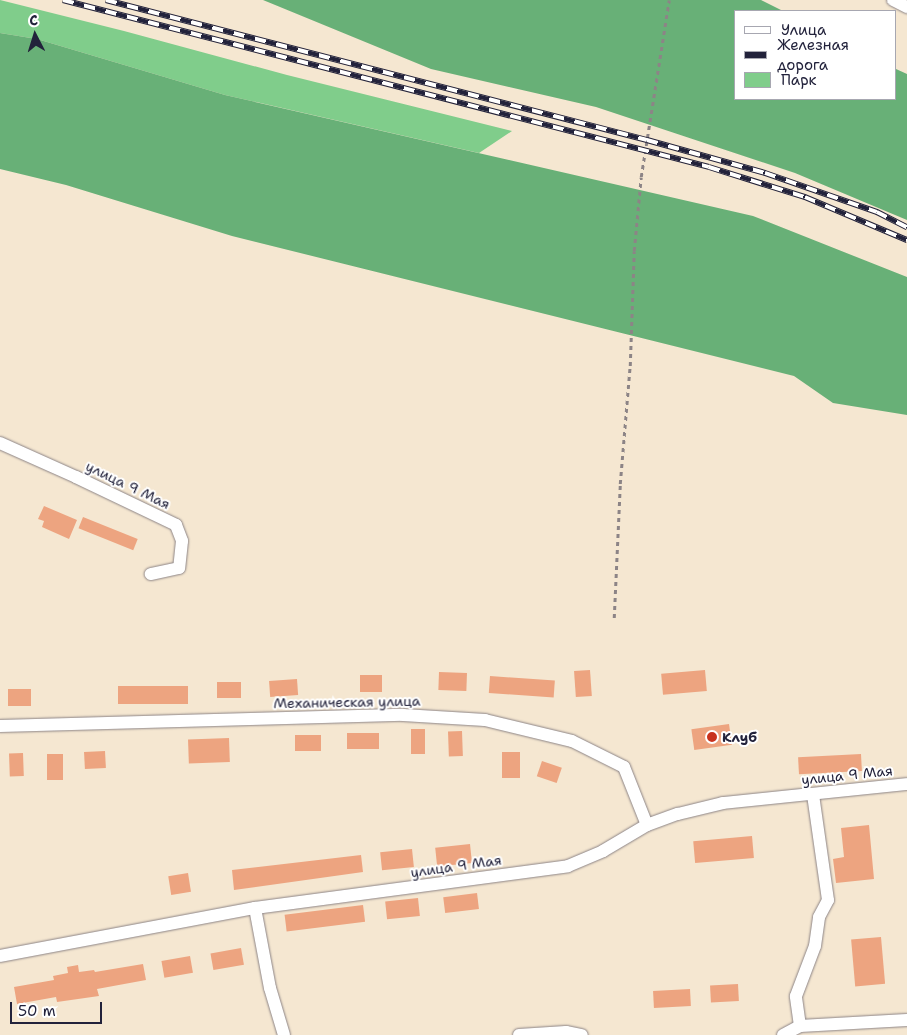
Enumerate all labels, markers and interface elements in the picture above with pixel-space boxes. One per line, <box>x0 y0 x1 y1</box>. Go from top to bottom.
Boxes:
north arrow <box>10 10 60 60</box>
legend <box>734 10 897 100</box>
text: С <box>29 11 39 29</box>
text: Улица <box>781 20 826 40</box>
text: Железная дорога <box>777 35 849 75</box>
text: Парк <box>781 70 817 90</box>
street label: улица 9 Мая <box>83 457 173 513</box>
street label: Механическая улица <box>273 692 421 712</box>
place label: Клуб <box>722 729 757 745</box>
marker: Клуб <box>706 731 718 743</box>
street label: улица 9 Мая <box>801 762 893 788</box>
street label: улица 9 Мая <box>409 851 503 881</box>
scale bar <box>12 992 105 1024</box>
text: 50 m <box>18 1001 56 1021</box>

